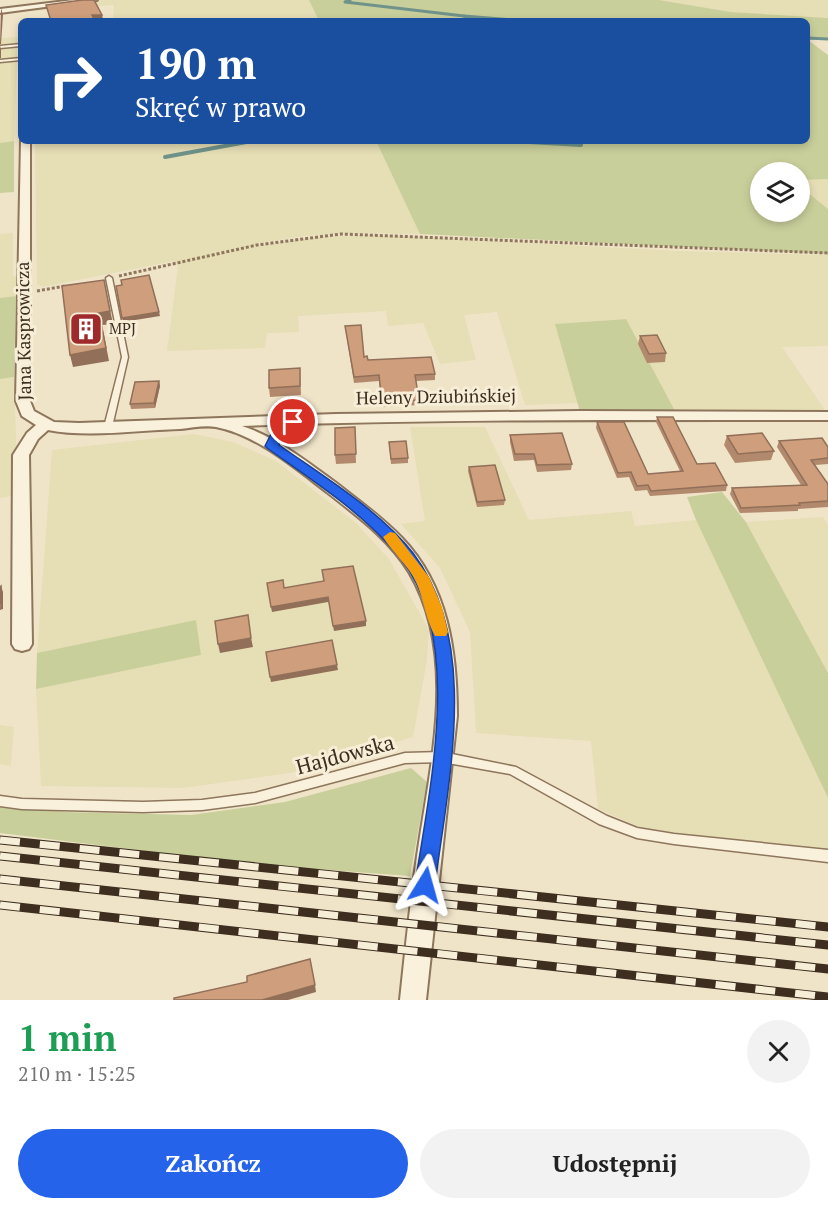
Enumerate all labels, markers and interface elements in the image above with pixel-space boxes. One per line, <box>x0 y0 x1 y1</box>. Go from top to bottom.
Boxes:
text: 190 m <box>135 35 256 91</box>
icon: right <box>36 42 114 120</box>
text: Skręć w prawo <box>135 89 306 125</box>
map controls <box>750 162 810 222</box>
button: layers <box>750 162 810 222</box>
street label: Jana Kasprowicza <box>10 261 36 401</box>
building icon: MPJ <box>68 311 104 347</box>
place label: MPJ <box>109 318 136 338</box>
street label: Heleny Dziubińskiej <box>356 383 516 409</box>
pin <box>267 396 318 447</box>
icon: arrive <box>276 405 309 438</box>
street label: Hajdowska <box>292 727 397 781</box>
position arrow <box>393 853 457 917</box>
text: 1 min <box>18 1014 116 1061</box>
button: close <box>747 1020 810 1083</box>
text: 210 m · 15:25 <box>18 1060 136 1087</box>
button: Zakończ <box>18 1129 408 1198</box>
button: Udostępnij <box>420 1129 810 1198</box>

